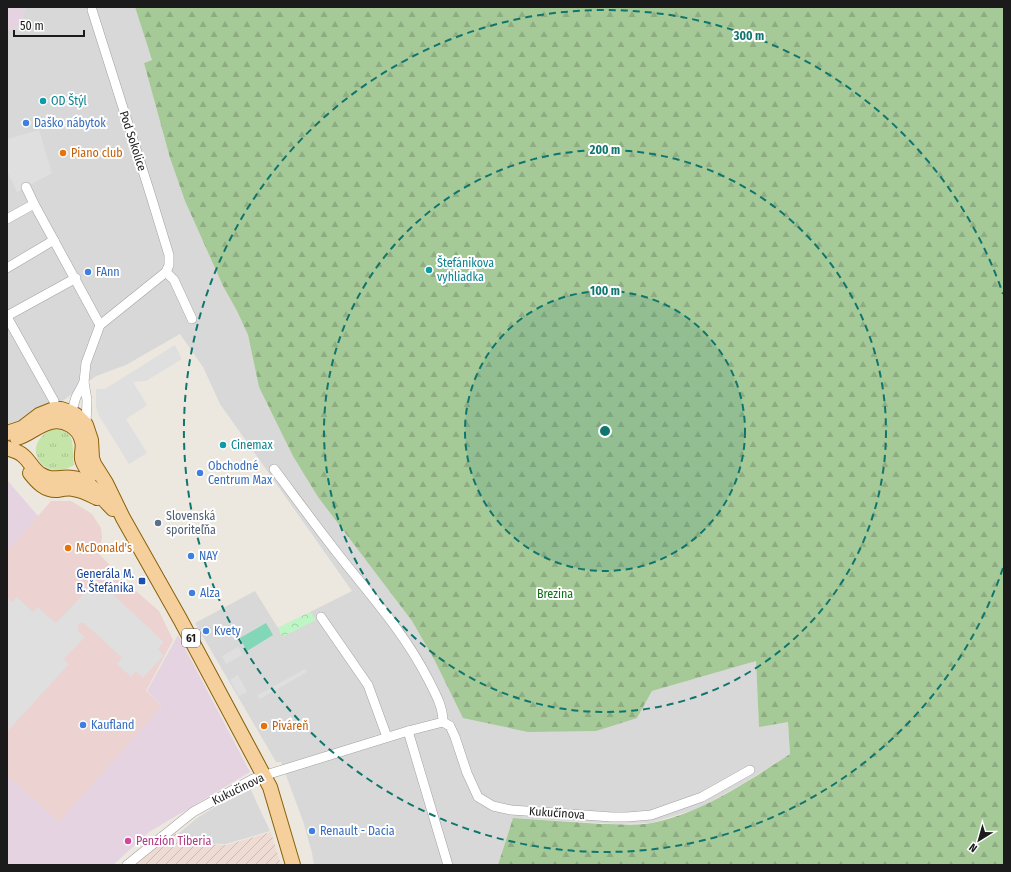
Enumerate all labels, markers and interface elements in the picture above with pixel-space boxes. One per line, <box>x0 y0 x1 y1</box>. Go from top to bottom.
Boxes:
scale bar <box>14 12 84 38</box>
text: 50 m <box>20 19 44 33</box>
text: 300 m <box>733 29 764 43</box>
place label: OD Štýl <box>51 93 87 108</box>
marker: OD Štýl <box>38 96 48 106</box>
street label: Pod Sokolice <box>117 109 149 173</box>
place label: Daško nábytok <box>34 116 106 130</box>
marker: Daško nábytok <box>21 118 31 128</box>
text: 200 m <box>589 143 620 157</box>
place label: Piano club <box>71 146 123 160</box>
marker: Piano club <box>58 148 68 158</box>
place label: Štefánikova vyhliadka <box>437 255 494 284</box>
place label: FAnn <box>96 265 120 279</box>
marker: Štefánikova vyhliadka <box>424 265 434 275</box>
marker: FAnn <box>83 267 93 277</box>
text: 100 m <box>590 284 620 298</box>
centre of rings <box>598 424 612 438</box>
place label: Cinemax <box>231 438 273 452</box>
marker: Cinemax <box>218 440 228 450</box>
place label: Obchodné Centrum Max <box>208 459 273 487</box>
marker: Obchodné Centrum Max <box>195 468 205 478</box>
place label: Slovenská sporiteľňa <box>166 509 216 537</box>
marker: Slovenská sporiteľňa <box>153 518 163 528</box>
place label: McDonald's <box>76 541 132 555</box>
marker: McDonald's <box>63 543 73 553</box>
place label: NAY <box>199 549 218 563</box>
marker: NAY <box>186 551 196 561</box>
place label: Generála M. R. Štefánika <box>76 567 134 595</box>
marker: Generála M. R. Štefánika <box>137 576 147 586</box>
place label: Alza <box>200 586 220 600</box>
park label: Brezina <box>537 587 573 601</box>
marker: Alza <box>187 588 197 598</box>
place label: Kvety <box>214 624 241 638</box>
marker: Kvety <box>201 626 211 636</box>
road number: 61 <box>182 629 200 647</box>
place label: Kaufland <box>91 718 135 732</box>
place label: Piváreň <box>272 719 308 733</box>
marker: Kaufland <box>78 720 88 730</box>
marker: Piváreň <box>259 721 269 731</box>
street label: Kukučínova <box>210 770 266 808</box>
street label: Kukučínova <box>529 804 586 822</box>
north arrow <box>959 820 999 860</box>
place label: Renault - Dacia <box>320 824 395 838</box>
marker: Renault - Dacia <box>307 826 317 836</box>
place label: Penzión Tiberia <box>136 834 211 848</box>
marker: Penzión Tiberia <box>123 836 133 846</box>
text: N <box>967 840 980 855</box>

